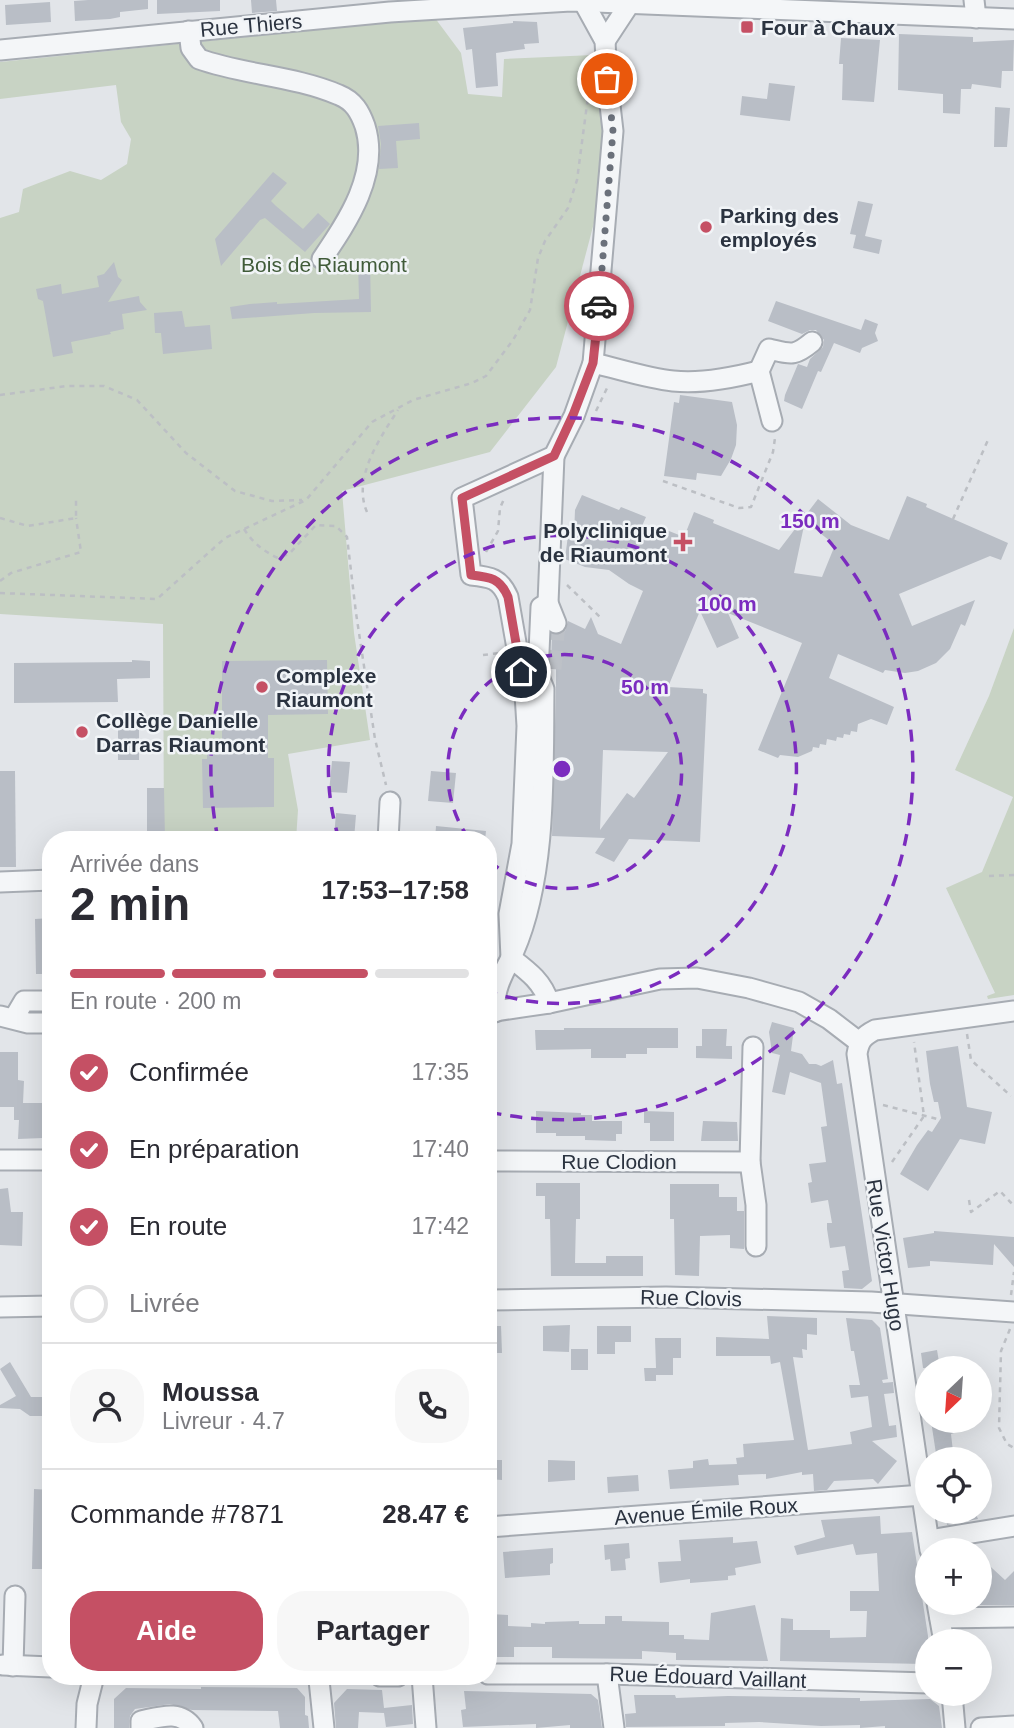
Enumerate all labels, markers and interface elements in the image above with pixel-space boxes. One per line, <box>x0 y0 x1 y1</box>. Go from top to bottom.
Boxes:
street label: Rue Thiers <box>199 9 303 41</box>
place label: Four à Chaux <box>761 16 896 39</box>
marker: Four à Chaux <box>739 19 755 35</box>
pin <box>577 49 637 109</box>
icon: bag <box>588 60 626 98</box>
place label: Parking des employés <box>720 204 839 251</box>
marker: Parking des employés <box>698 219 714 235</box>
park label: Bois de Riaumont <box>241 253 407 276</box>
courier <box>564 271 634 341</box>
icon: car <box>580 287 618 325</box>
text: 150 m <box>780 509 840 532</box>
place label: Polyclinique de Riaumont <box>540 519 667 566</box>
marker: Polyclinique de Riaumont <box>673 532 693 552</box>
text: 100 m <box>697 592 757 615</box>
pin <box>491 642 551 702</box>
icon: home <box>502 653 540 691</box>
place label: Complexe Riaumont <box>276 664 376 711</box>
text: 50 m <box>621 675 669 698</box>
marker: Complexe Riaumont <box>254 679 270 695</box>
place label: Collège Danielle Darras Riaumont <box>96 709 265 756</box>
marker: Collège Danielle Darras Riaumont <box>74 724 90 740</box>
centre of rings <box>550 757 574 781</box>
text: Arrivée dans <box>70 851 199 877</box>
text: 17:53–17:58 <box>322 875 469 905</box>
text: 2 min <box>70 878 190 930</box>
text: En route · 200 m <box>70 988 241 1014</box>
icon: check <box>70 1054 108 1092</box>
text: Confirmée <box>129 1057 249 1087</box>
text: 17:35 <box>411 1059 469 1085</box>
icon: check <box>70 1131 108 1169</box>
text: En préparation <box>129 1134 300 1164</box>
text: 17:40 <box>411 1136 469 1162</box>
street label: Rue Clodion <box>561 1150 677 1173</box>
street label: Rue Victor Hugo <box>863 1177 909 1333</box>
icon: check <box>70 1208 108 1246</box>
text: En route <box>129 1211 227 1241</box>
text: 17:42 <box>411 1213 469 1239</box>
street label: Rue Clovis <box>640 1286 742 1310</box>
text: Livrée <box>129 1288 200 1318</box>
north arrow <box>915 1356 992 1433</box>
map controls <box>915 1356 992 1706</box>
button: person <box>70 1369 144 1443</box>
button: phone <box>395 1369 469 1443</box>
text: Moussa <box>162 1377 259 1407</box>
text: Livreur · 4.7 <box>162 1408 285 1434</box>
button: locate <box>915 1447 992 1524</box>
street label: Avenue Émile Roux <box>613 1493 799 1529</box>
text: Commande #7871 <box>70 1499 284 1529</box>
text: 28.47 € <box>382 1499 469 1529</box>
button: + <box>915 1538 992 1615</box>
button: Aide <box>70 1591 263 1671</box>
button: Partager <box>277 1591 469 1671</box>
button: − <box>915 1629 992 1706</box>
street label: Rue Édouard Vaillant <box>609 1662 807 1692</box>

